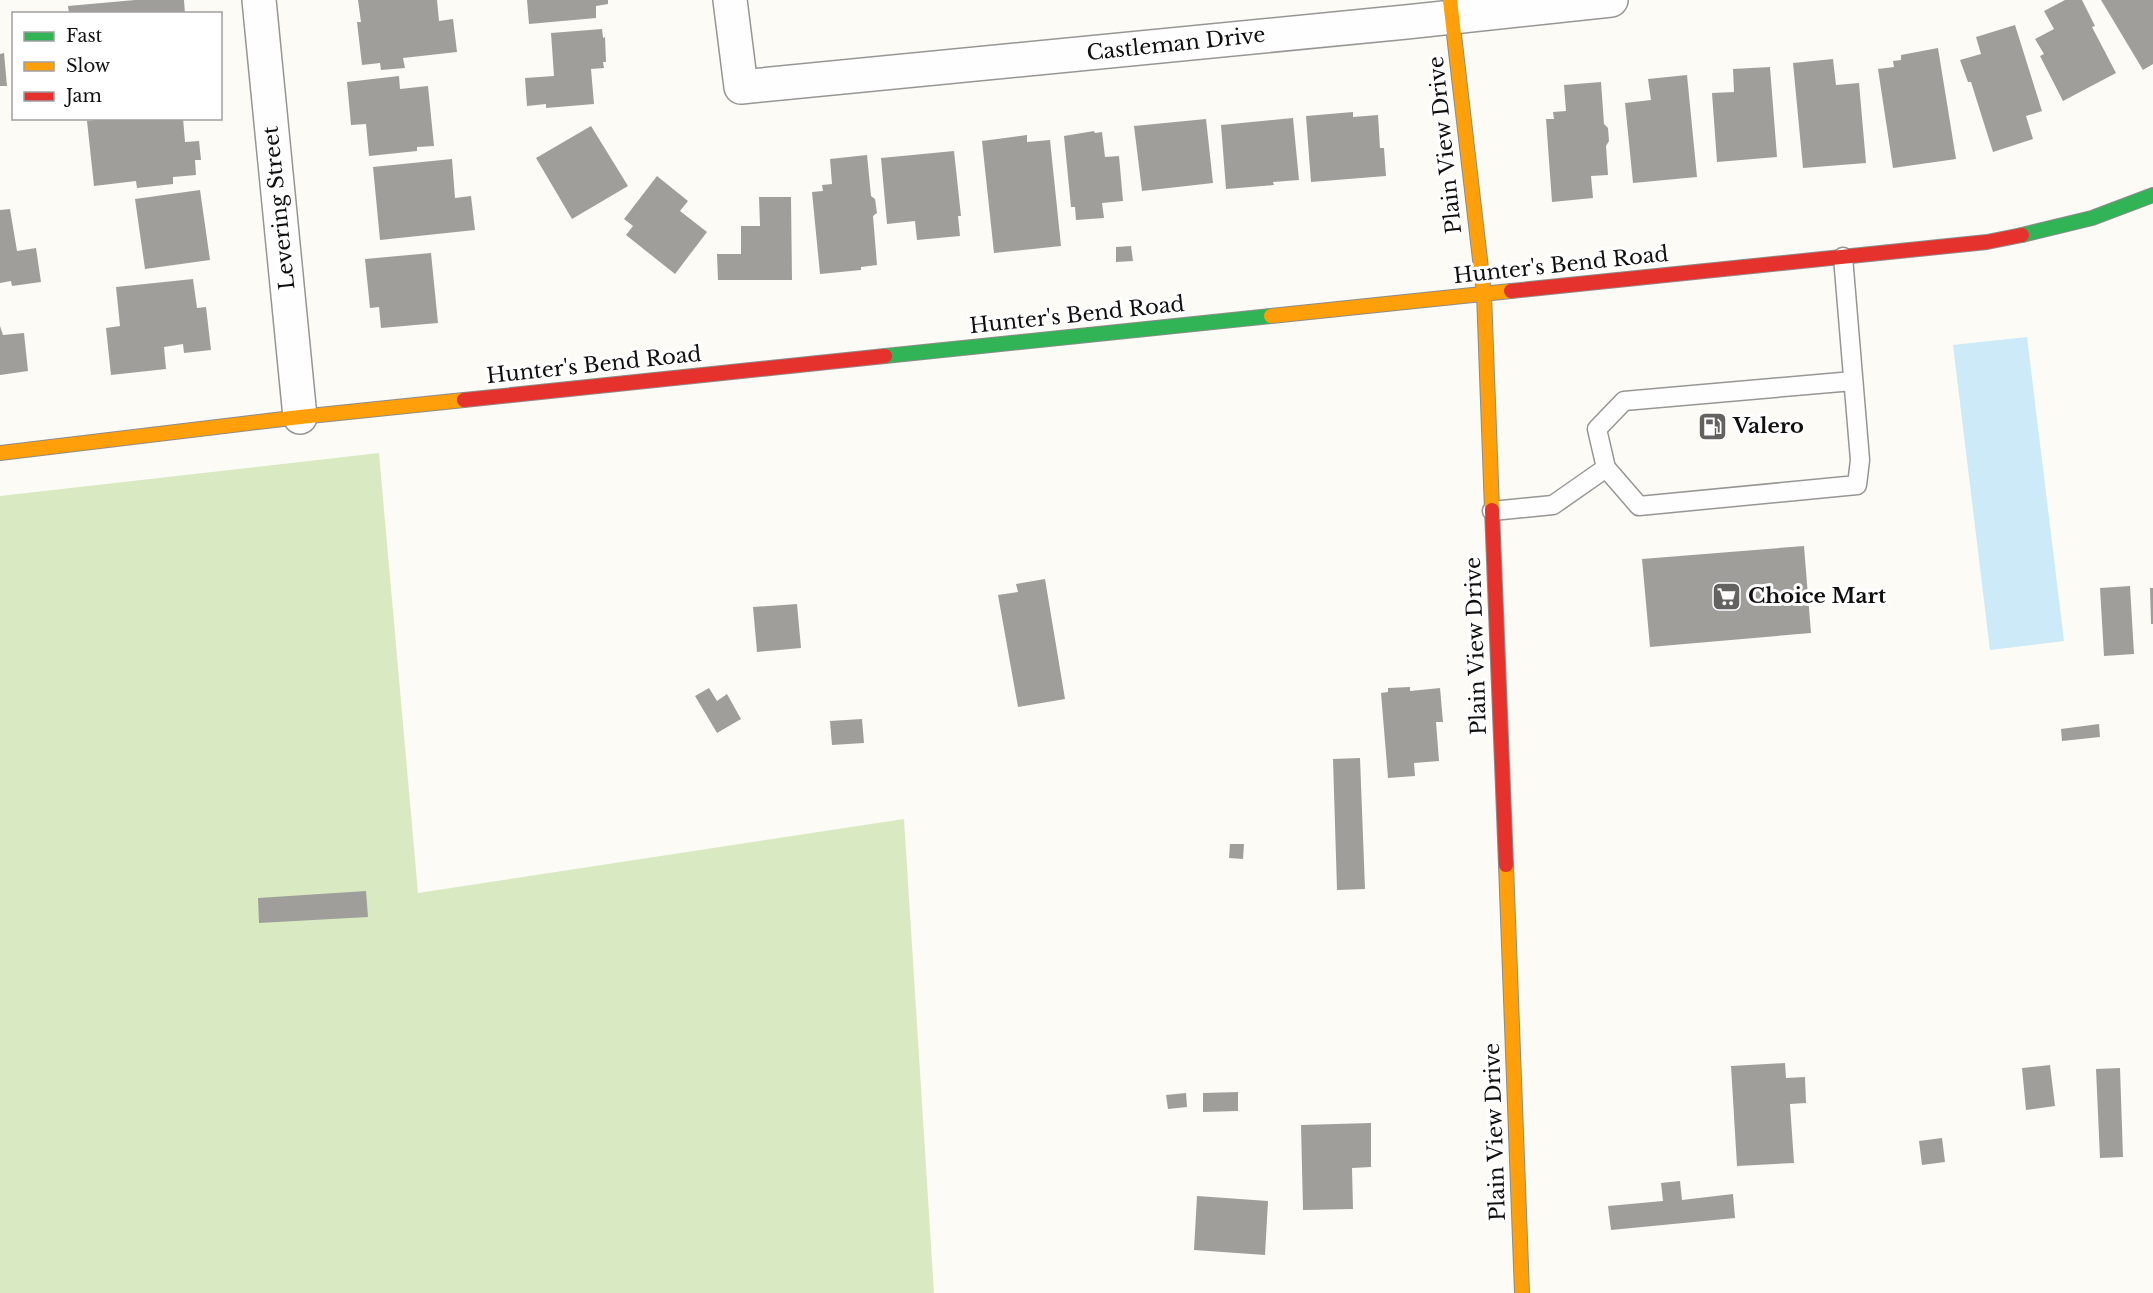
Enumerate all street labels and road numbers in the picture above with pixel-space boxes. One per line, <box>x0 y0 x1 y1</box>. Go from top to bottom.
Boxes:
street label: Castleman Drive <box>1085 22 1267 66</box>
street label: Plain View Drive <box>1423 55 1467 235</box>
street label: Levering Street <box>257 125 301 291</box>
street label: Hunter's Bend Road <box>1452 241 1670 289</box>
street label: Hunter's Bend Road <box>968 291 1186 339</box>
street label: Hunter's Bend Road <box>485 341 703 389</box>
street label: Plain View Drive <box>1460 556 1492 736</box>
street label: Plain View Drive <box>1479 1042 1511 1222</box>

